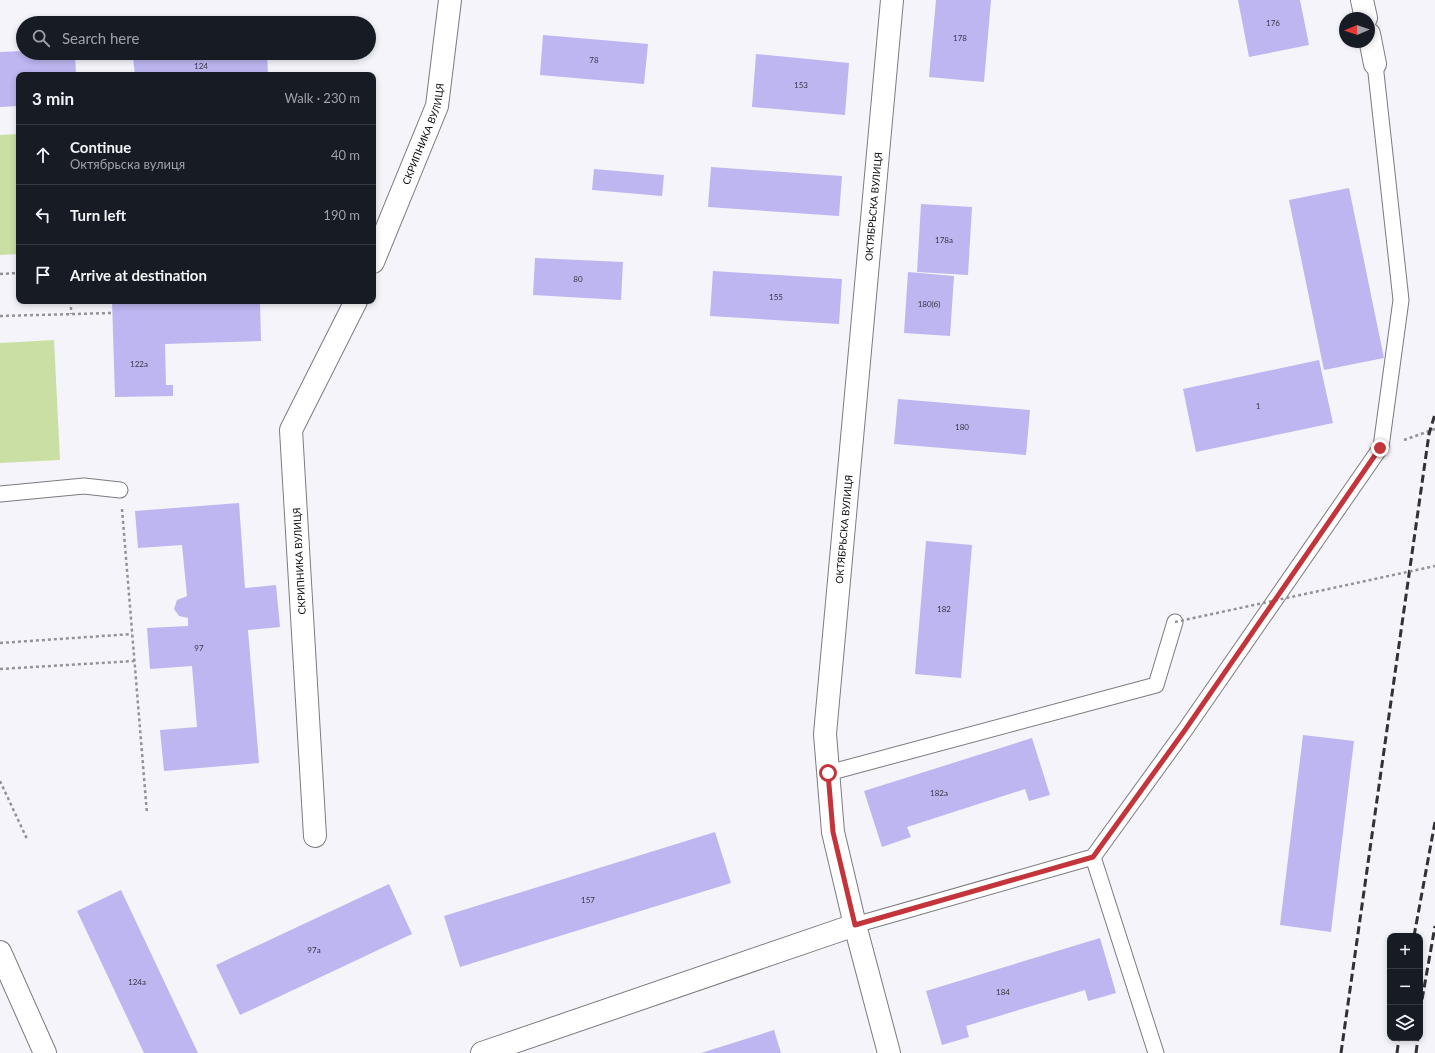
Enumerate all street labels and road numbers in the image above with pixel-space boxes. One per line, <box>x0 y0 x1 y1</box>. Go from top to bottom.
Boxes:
street label: СКРИПНИКА ВУЛИЦЯ <box>399 82 446 186</box>
street label: ОКТЯБРЬСКА ВУЛИЦЯ <box>862 152 884 262</box>
street label: ОКТЯБРЬСКА ВУЛИЦЯ <box>833 474 855 584</box>
street label: СКРИПНИКА ВУЛИЦЯ <box>290 507 308 615</box>

